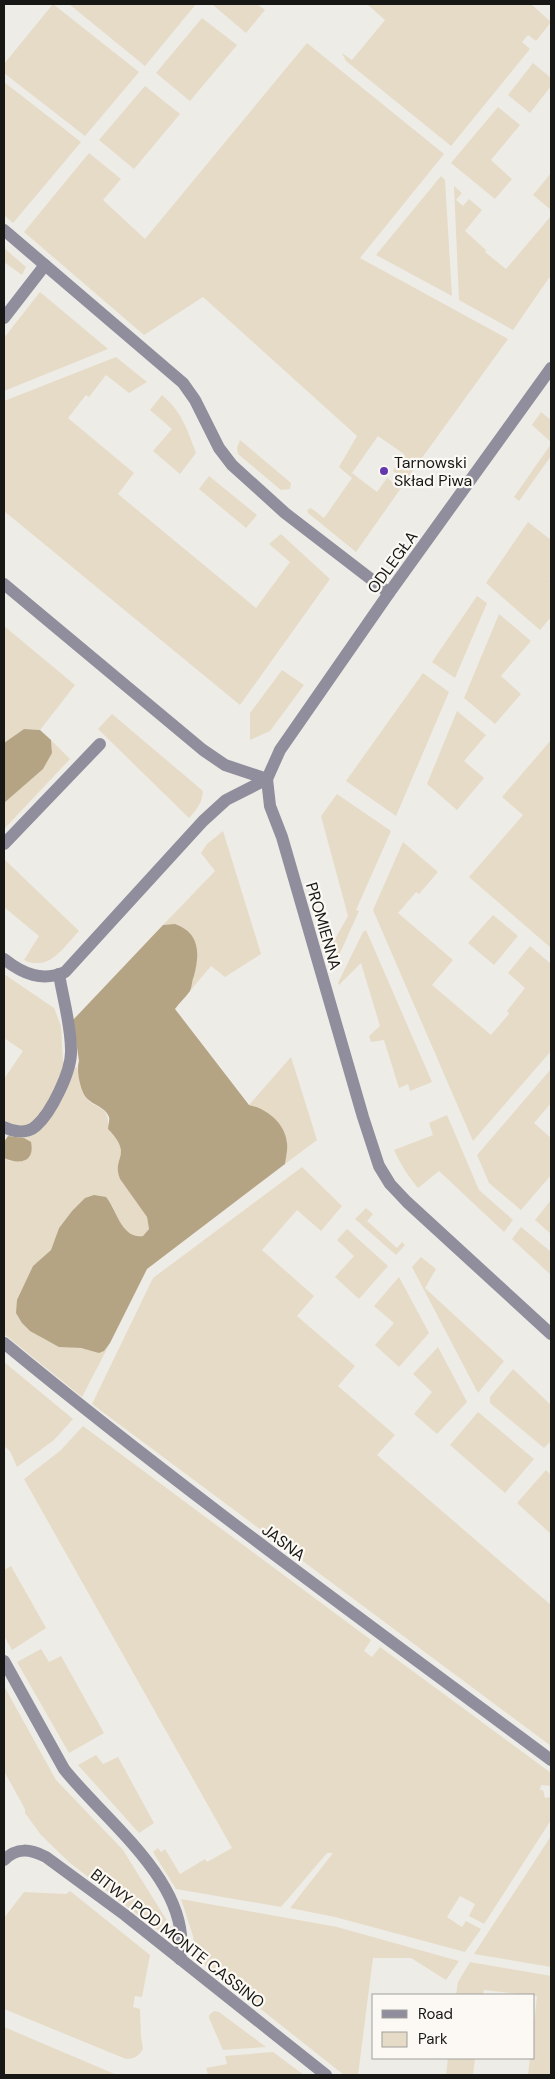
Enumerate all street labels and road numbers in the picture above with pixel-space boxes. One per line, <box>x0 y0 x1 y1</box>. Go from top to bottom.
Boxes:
street label: ODLEGŁA <box>363 527 422 598</box>
street label: PROMIENNA <box>301 880 346 973</box>
street label: JASNA <box>258 1519 310 1566</box>
street label: BITWY POD MONTE CASSINO <box>86 1864 269 2013</box>

